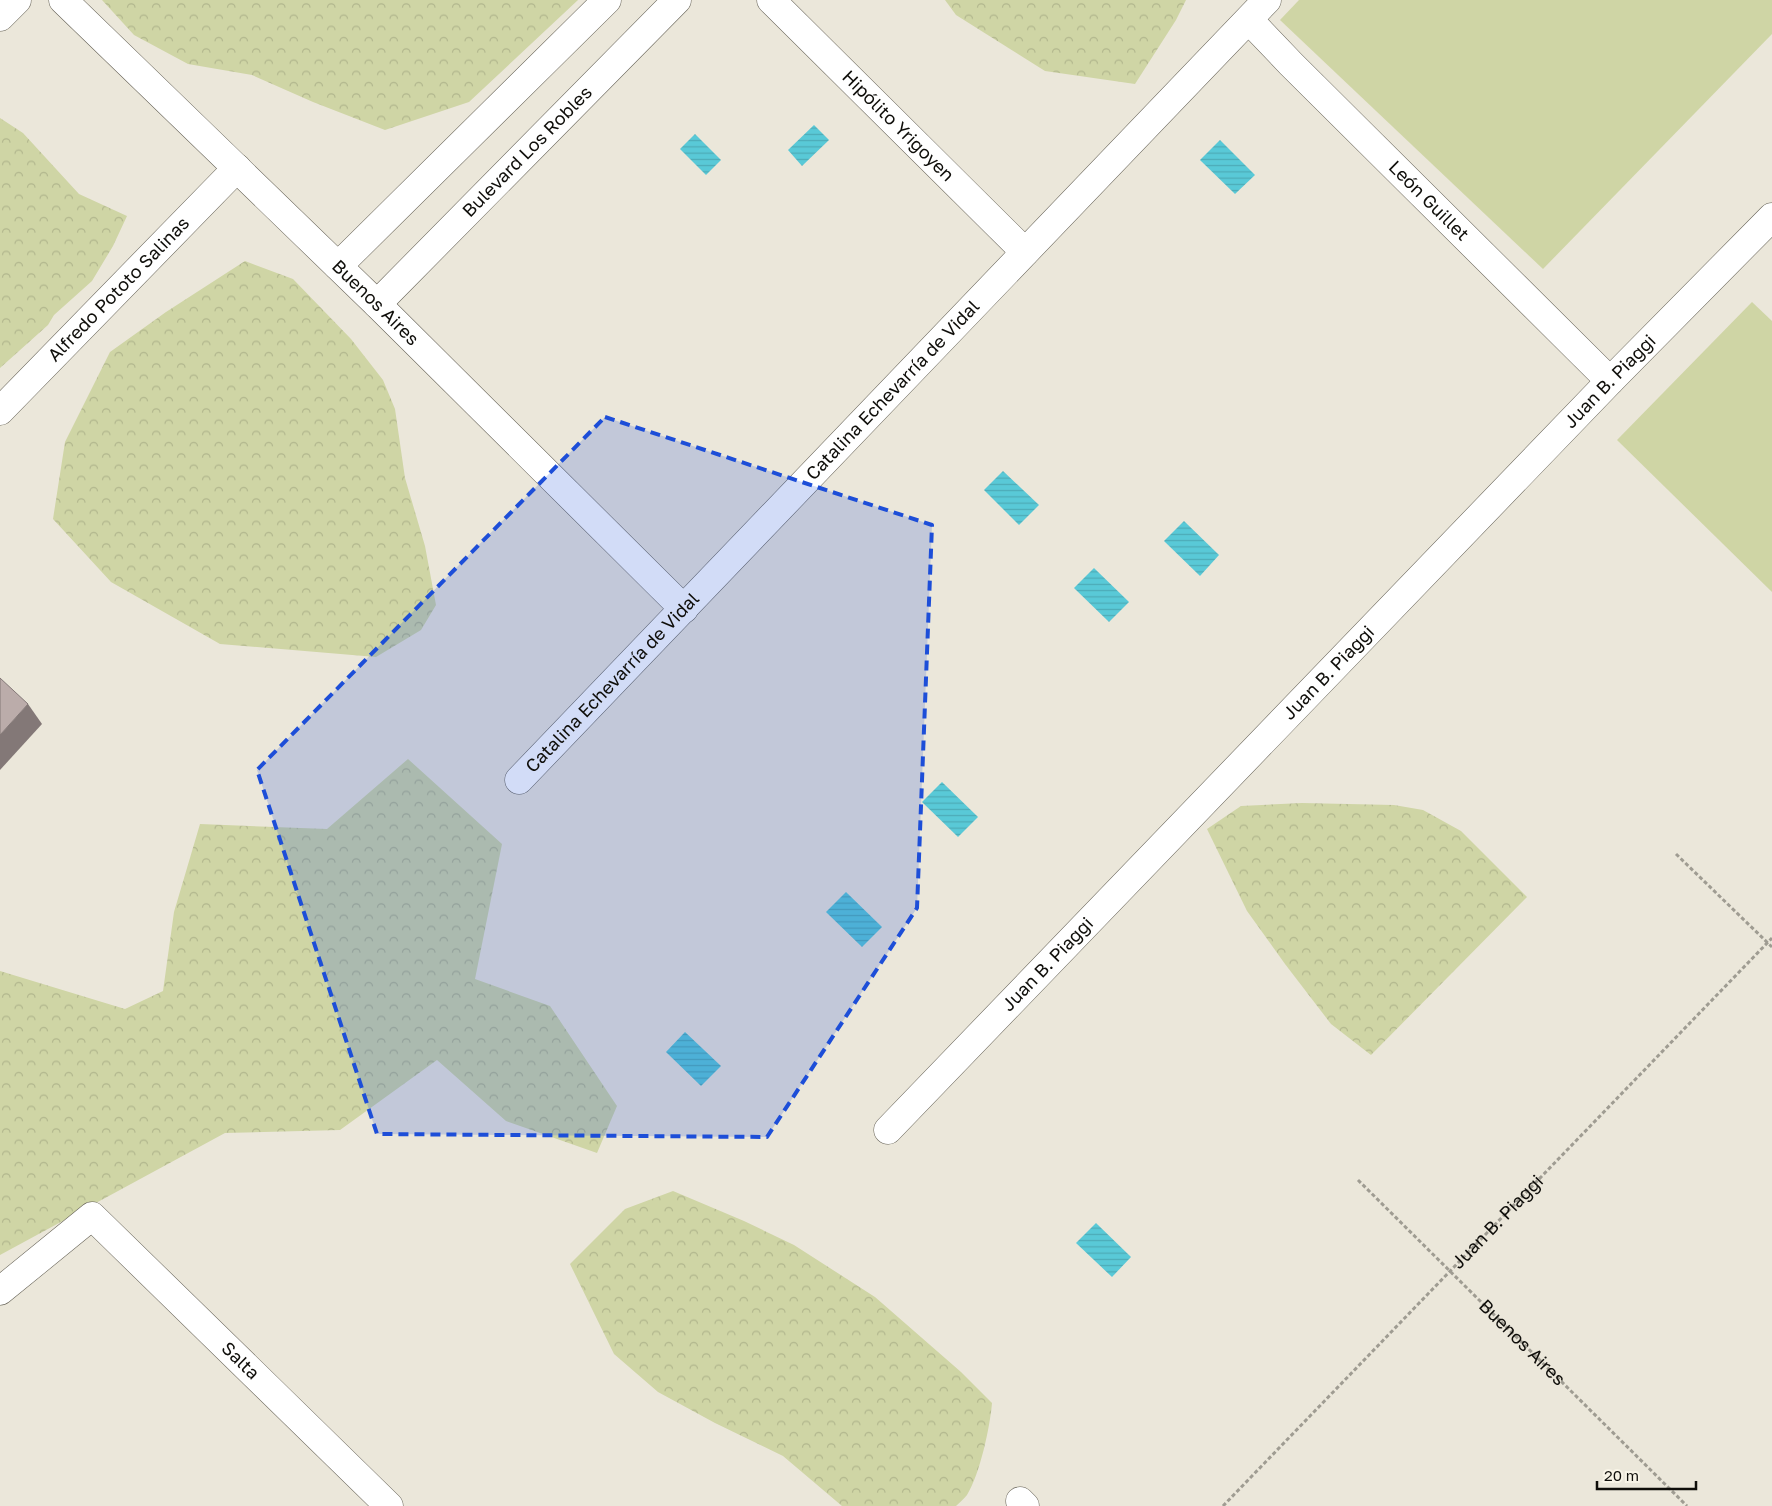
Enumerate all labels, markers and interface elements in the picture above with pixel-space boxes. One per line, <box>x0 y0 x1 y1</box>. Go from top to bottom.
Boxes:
street label: Hipólito Yrigoyen <box>838 65 959 186</box>
street label: Bulevard Los Robles <box>457 81 596 221</box>
street label: León Guillet <box>1385 156 1474 245</box>
street label: Alfredo Pototo Salinas <box>43 212 193 366</box>
street label: Buenos Aires <box>328 255 424 349</box>
street label: Catalina Echevarría de Vidal <box>801 295 984 484</box>
street label: Juan B. Piaggi <box>1559 329 1660 432</box>
street label: Catalina Echevarría de Vidal <box>520 587 703 776</box>
street label: Juan B. Piaggi <box>1278 620 1378 724</box>
street label: Juan B. Piaggi <box>997 912 1097 1015</box>
street label: Juan B. Piaggi <box>1446 1170 1547 1273</box>
street label: Buenos Aires <box>1475 1294 1571 1389</box>
street label: Salta <box>217 1337 265 1384</box>
scale bar <box>1597 1458 1696 1490</box>
text: 20 m <box>1604 1466 1639 1484</box>

